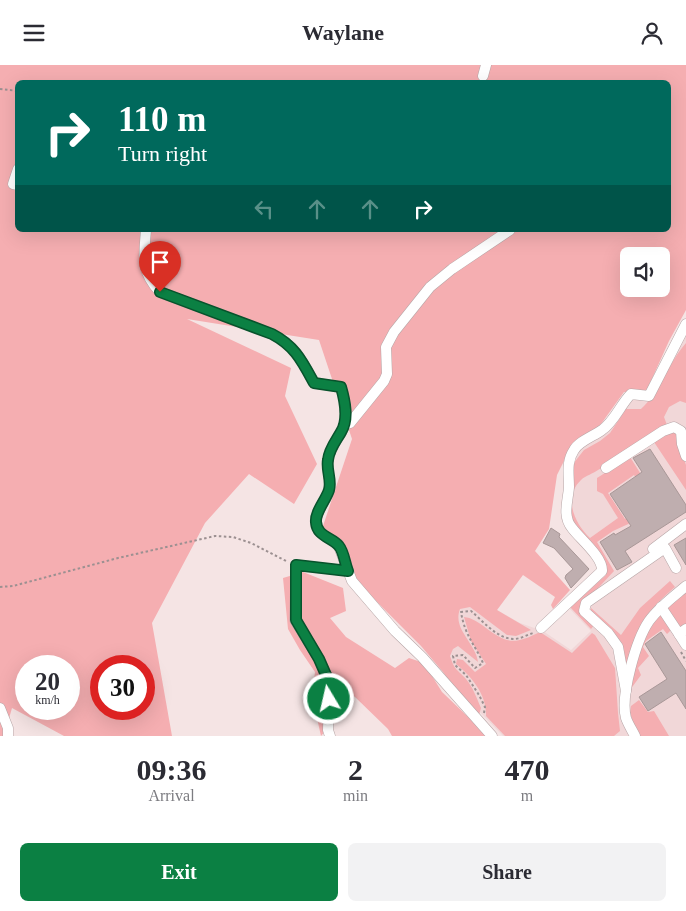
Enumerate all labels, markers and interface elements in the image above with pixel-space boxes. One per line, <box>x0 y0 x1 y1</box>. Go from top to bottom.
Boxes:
icon: menu <box>20 19 48 47</box>
icon: person <box>638 19 666 47</box>
text: Waylane <box>302 20 384 45</box>
icon: right <box>35 100 100 165</box>
text: 110 m <box>118 100 206 139</box>
text: Turn right <box>118 141 207 166</box>
icon: left <box>250 195 278 223</box>
icon: ahead <box>303 195 331 223</box>
icon: ahead <box>356 195 384 223</box>
icon: right <box>409 195 437 223</box>
pin <box>139 241 181 292</box>
map controls <box>620 247 670 297</box>
button: sound <box>620 247 670 297</box>
icon: arrive <box>146 248 174 276</box>
speed limit sign: 30 <box>90 655 155 720</box>
text: 20 <box>35 668 60 695</box>
position arrow <box>302 672 354 724</box>
text: km/h <box>35 693 60 707</box>
text: 09:36 <box>137 753 207 786</box>
text: 2 <box>348 753 363 786</box>
text: 470 <box>504 753 549 786</box>
text: Arrival <box>148 787 195 804</box>
text: min <box>343 787 368 804</box>
text: m <box>521 787 533 804</box>
button: Exit <box>20 843 338 901</box>
button: Share <box>348 843 666 901</box>

